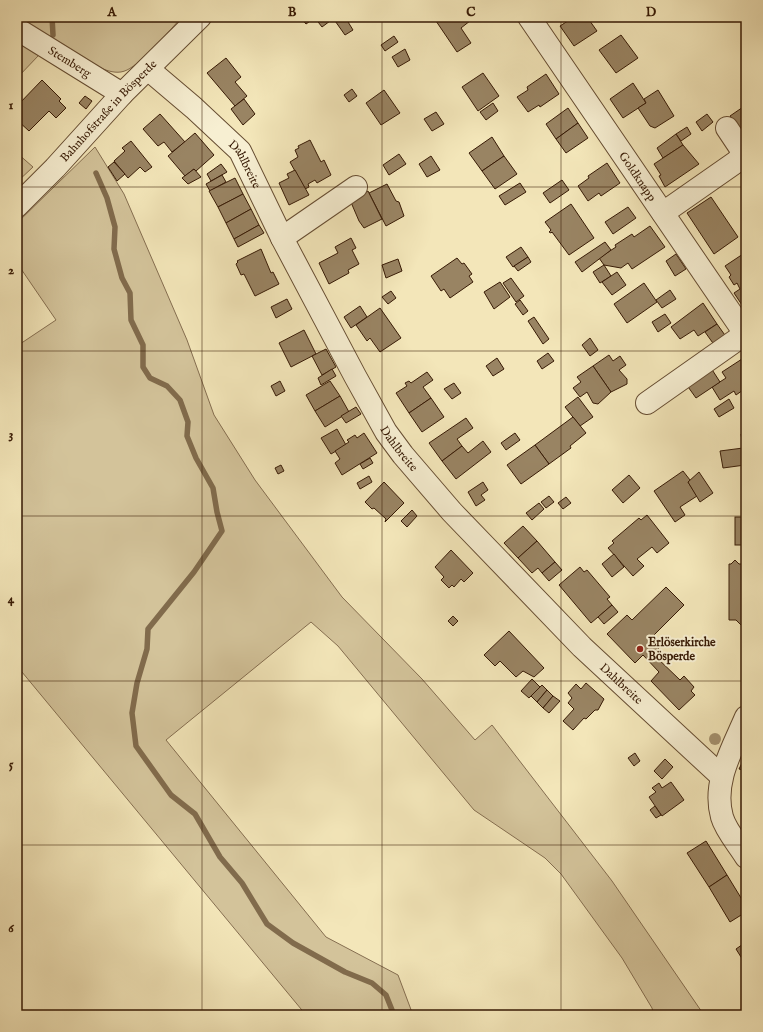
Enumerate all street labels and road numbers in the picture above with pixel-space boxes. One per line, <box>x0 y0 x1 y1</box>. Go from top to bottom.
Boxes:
street label: Stemberg <box>45 43 94 81</box>
street label: Bahnhofstraße in Bösperde <box>57 57 161 165</box>
street label: Dahlbreite <box>225 137 264 191</box>
street label: Goldknapp <box>615 149 660 205</box>
street label: Dahlbreite <box>376 424 421 475</box>
street label: Dahlbreite <box>596 660 646 708</box>

